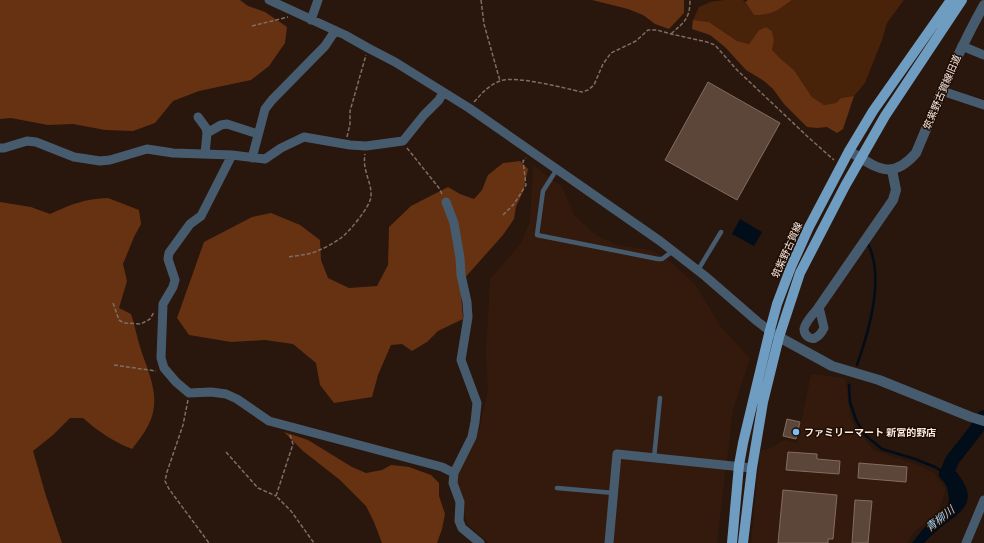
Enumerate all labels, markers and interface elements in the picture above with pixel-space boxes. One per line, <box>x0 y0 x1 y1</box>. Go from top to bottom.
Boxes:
street label: 筑紫野古賀線旧道 <box>921 53 963 131</box>
street label: 筑紫野古賀線 <box>770 220 804 280</box>
marker: ファミリーマート 新宮的野店 <box>791 427 801 437</box>
place label: ファミリーマート 新宮的野店 <box>804 427 936 438</box>
water label: 青柳川 <box>923 503 958 534</box>

